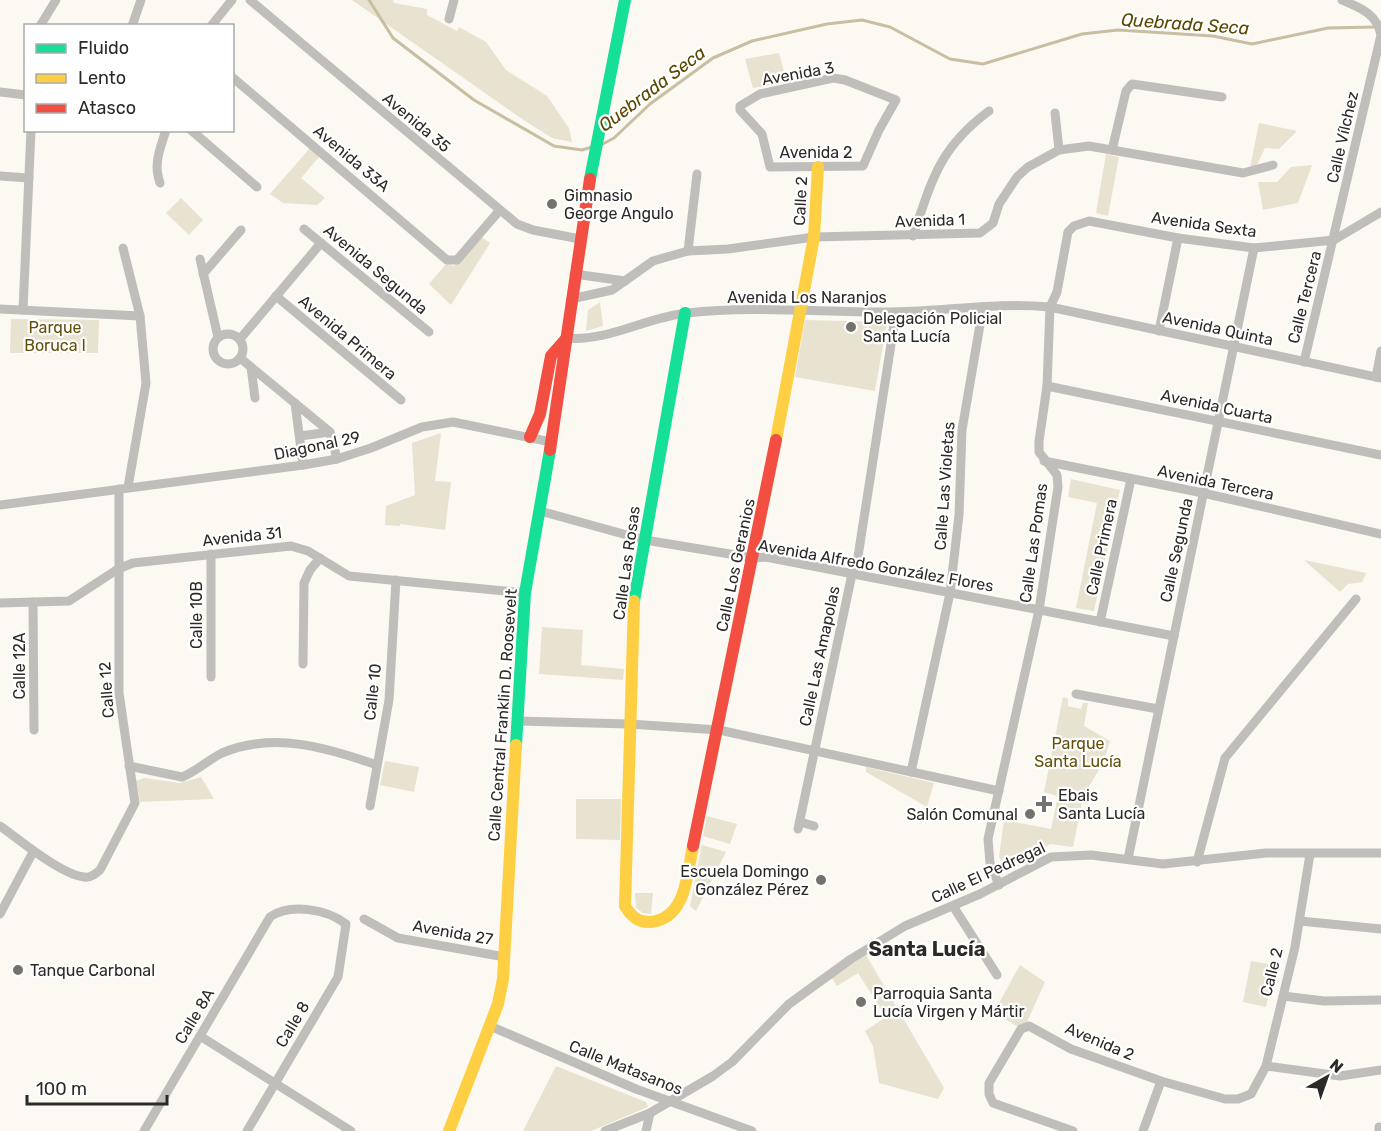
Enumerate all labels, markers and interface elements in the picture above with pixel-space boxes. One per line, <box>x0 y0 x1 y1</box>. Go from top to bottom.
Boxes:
water label: Quebrada Seca <box>1120 9 1250 39</box>
legend <box>24 24 234 132</box>
text: Fluido <box>78 37 129 59</box>
water label: Quebrada Seca <box>594 41 710 136</box>
street label: Avenida 3 <box>760 58 836 89</box>
text: Lento <box>78 67 126 89</box>
street label: Avenida 35 <box>379 89 454 156</box>
street label: Calle Vílchez <box>1323 89 1362 185</box>
text: Atasco <box>78 97 136 119</box>
street label: Avenida 33A <box>310 121 394 196</box>
street label: Avenida 2 <box>780 143 852 162</box>
street label: Calle 2 <box>790 176 811 226</box>
place label: Gimnasio George Angulo <box>564 186 674 223</box>
marker: Gimnasio George Angulo <box>545 197 559 211</box>
street label: Avenida Sexta <box>1150 208 1258 241</box>
street label: Avenida 1 <box>894 210 966 231</box>
street label: Avenida Segunda <box>320 220 431 318</box>
street label: Calle Tercera <box>1284 249 1325 345</box>
street label: Avenida Los Naranjos <box>727 288 887 307</box>
street label: Avenida Primera <box>295 291 400 384</box>
street label: Avenida Quinta <box>1161 307 1275 349</box>
place label: Delegación Policial Santa Lucía <box>863 309 1002 346</box>
park label: Parque Boruca I <box>24 318 86 355</box>
marker: Delegación Policial Santa Lucía <box>844 320 858 334</box>
street label: Avenida Cuarta <box>1159 385 1275 428</box>
street label: Calle Las Violetas <box>931 421 958 551</box>
street label: Diagonal 29 <box>272 427 362 464</box>
street label: Avenida Tercera <box>1156 461 1276 504</box>
street label: Calle Las Pomas <box>1016 482 1051 604</box>
street label: Calle Segunda <box>1156 496 1197 604</box>
street label: Calle Los Geranios <box>712 497 759 633</box>
street label: Calle Primera <box>1082 497 1121 597</box>
street label: Calle Las Rosas <box>609 505 644 621</box>
street label: Avenida 31 <box>201 523 283 550</box>
street label: Avenida Alfredo González Flores <box>757 535 995 596</box>
street label: Calle 10B <box>187 581 206 649</box>
street label: Calle Las Amapolas <box>795 584 844 728</box>
street label: Calle Central Franklin D. Roosevelt <box>484 588 521 842</box>
street label: Calle 12A <box>10 632 29 700</box>
street label: Calle 12 <box>95 661 118 719</box>
street label: Calle 10 <box>360 663 385 721</box>
park label: Parque Santa Lucía <box>1034 734 1122 771</box>
place label: Ebais Santa Lucía <box>1058 786 1145 823</box>
marker: Ebais Santa Lucía <box>1035 795 1053 813</box>
place label: Salón Comunal <box>906 805 1018 824</box>
marker: Salón Comunal <box>1023 807 1037 821</box>
street label: Calle El Pedregal <box>928 838 1048 907</box>
place label: Escuela Domingo González Pérez <box>680 862 809 899</box>
marker: Escuela Domingo González Pérez <box>814 873 828 887</box>
street label: Avenida 27 <box>411 916 495 949</box>
district label: Santa Lucía <box>868 937 986 961</box>
street label: Calle 2 <box>1256 946 1287 998</box>
place label: Tanque Carbonal <box>30 961 155 980</box>
marker: Tanque Carbonal <box>11 963 25 977</box>
place label: Parroquia Santa Lucía Virgen y Mártir <box>873 984 1024 1021</box>
street label: Calle 8A <box>171 985 218 1047</box>
marker: Parroquia Santa Lucía Virgen y Mártir <box>854 995 868 1009</box>
street label: Calle 8 <box>271 998 314 1051</box>
street label: Avenida 2 <box>1063 1018 1137 1064</box>
street label: Calle Matasanos <box>566 1036 685 1099</box>
north arrow <box>1297 1047 1357 1107</box>
text: N <box>1326 1055 1347 1077</box>
scale bar <box>27 1068 166 1106</box>
text: 100 m <box>36 1078 87 1100</box>

